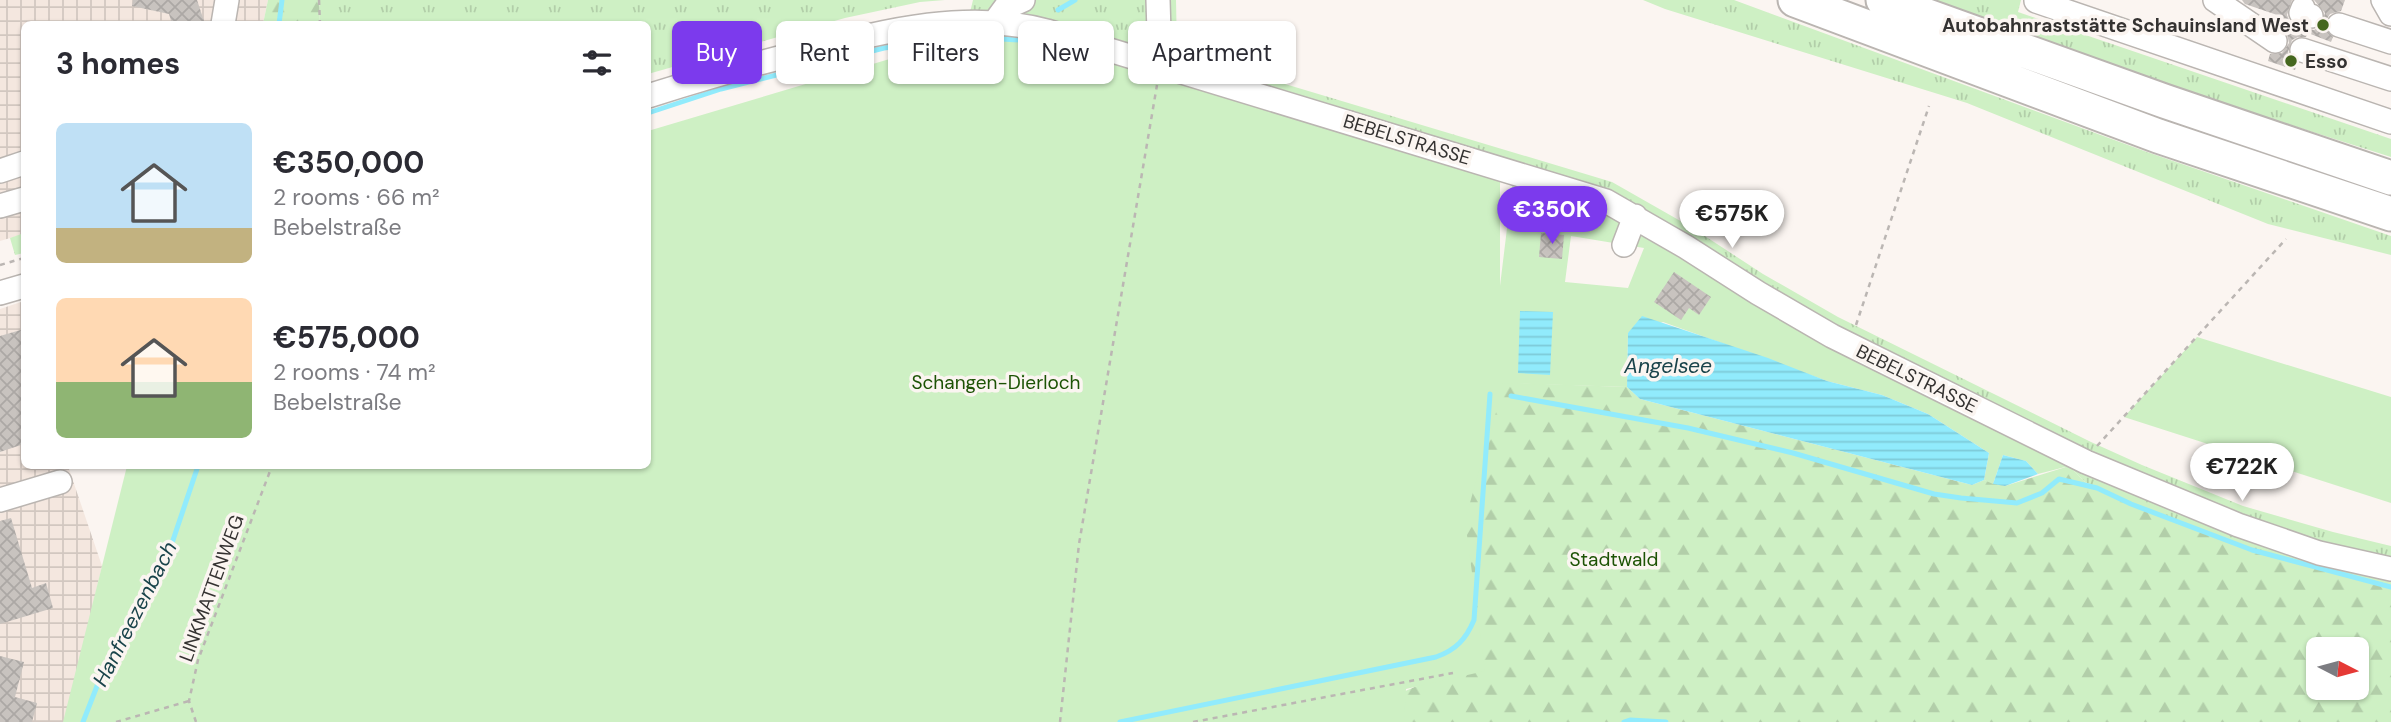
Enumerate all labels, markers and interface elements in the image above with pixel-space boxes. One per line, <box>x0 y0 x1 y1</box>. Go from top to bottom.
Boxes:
place label: Autobahnraststätte Schauinsland West <box>1942 13 2309 38</box>
marker: Autobahnraststätte Schauinsland West <box>2315 17 2331 33</box>
chip: Buy <box>672 21 762 84</box>
chip: Rent <box>776 21 874 84</box>
chip: Filters <box>888 21 1004 84</box>
chip: New <box>1018 21 1114 84</box>
chip: Apartment <box>1128 21 1296 84</box>
text: 3 homes <box>56 44 180 83</box>
icon: filters <box>578 44 616 82</box>
place label: Esso <box>2305 49 2348 74</box>
marker: Esso <box>2283 53 2299 69</box>
street label: BEBELSTRASSE <box>1340 108 1474 171</box>
text: €350,000 <box>273 143 424 182</box>
icon: home <box>112 151 196 235</box>
text: 2 rooms · 66 m² <box>273 182 440 212</box>
pin: €350K <box>1503 187 1601 246</box>
pin: €575K <box>1683 190 1781 250</box>
text: €350K <box>1513 194 1591 224</box>
text: €575K <box>1695 198 1769 228</box>
text: Bebelstraße <box>273 212 402 242</box>
text: €575,000 <box>273 318 420 357</box>
icon: home <box>112 326 196 410</box>
street label: BEBELSTRASSE <box>1852 338 1982 419</box>
water label: Angelsee <box>1623 352 1712 380</box>
text: 2 rooms · 74 m² <box>273 357 436 387</box>
park label: Schangen-Dierloch <box>911 370 1081 395</box>
text: Bebelstraße <box>273 387 402 417</box>
pin: €722K <box>2193 444 2291 503</box>
text: €722K <box>2206 451 2278 481</box>
street label: LINKMATTENWEG <box>173 511 250 665</box>
water label: Hanfreezenbach <box>86 537 184 691</box>
park label: Stadtwald <box>1570 547 1658 572</box>
north arrow <box>2306 637 2370 700</box>
map controls <box>2306 637 2369 700</box>

